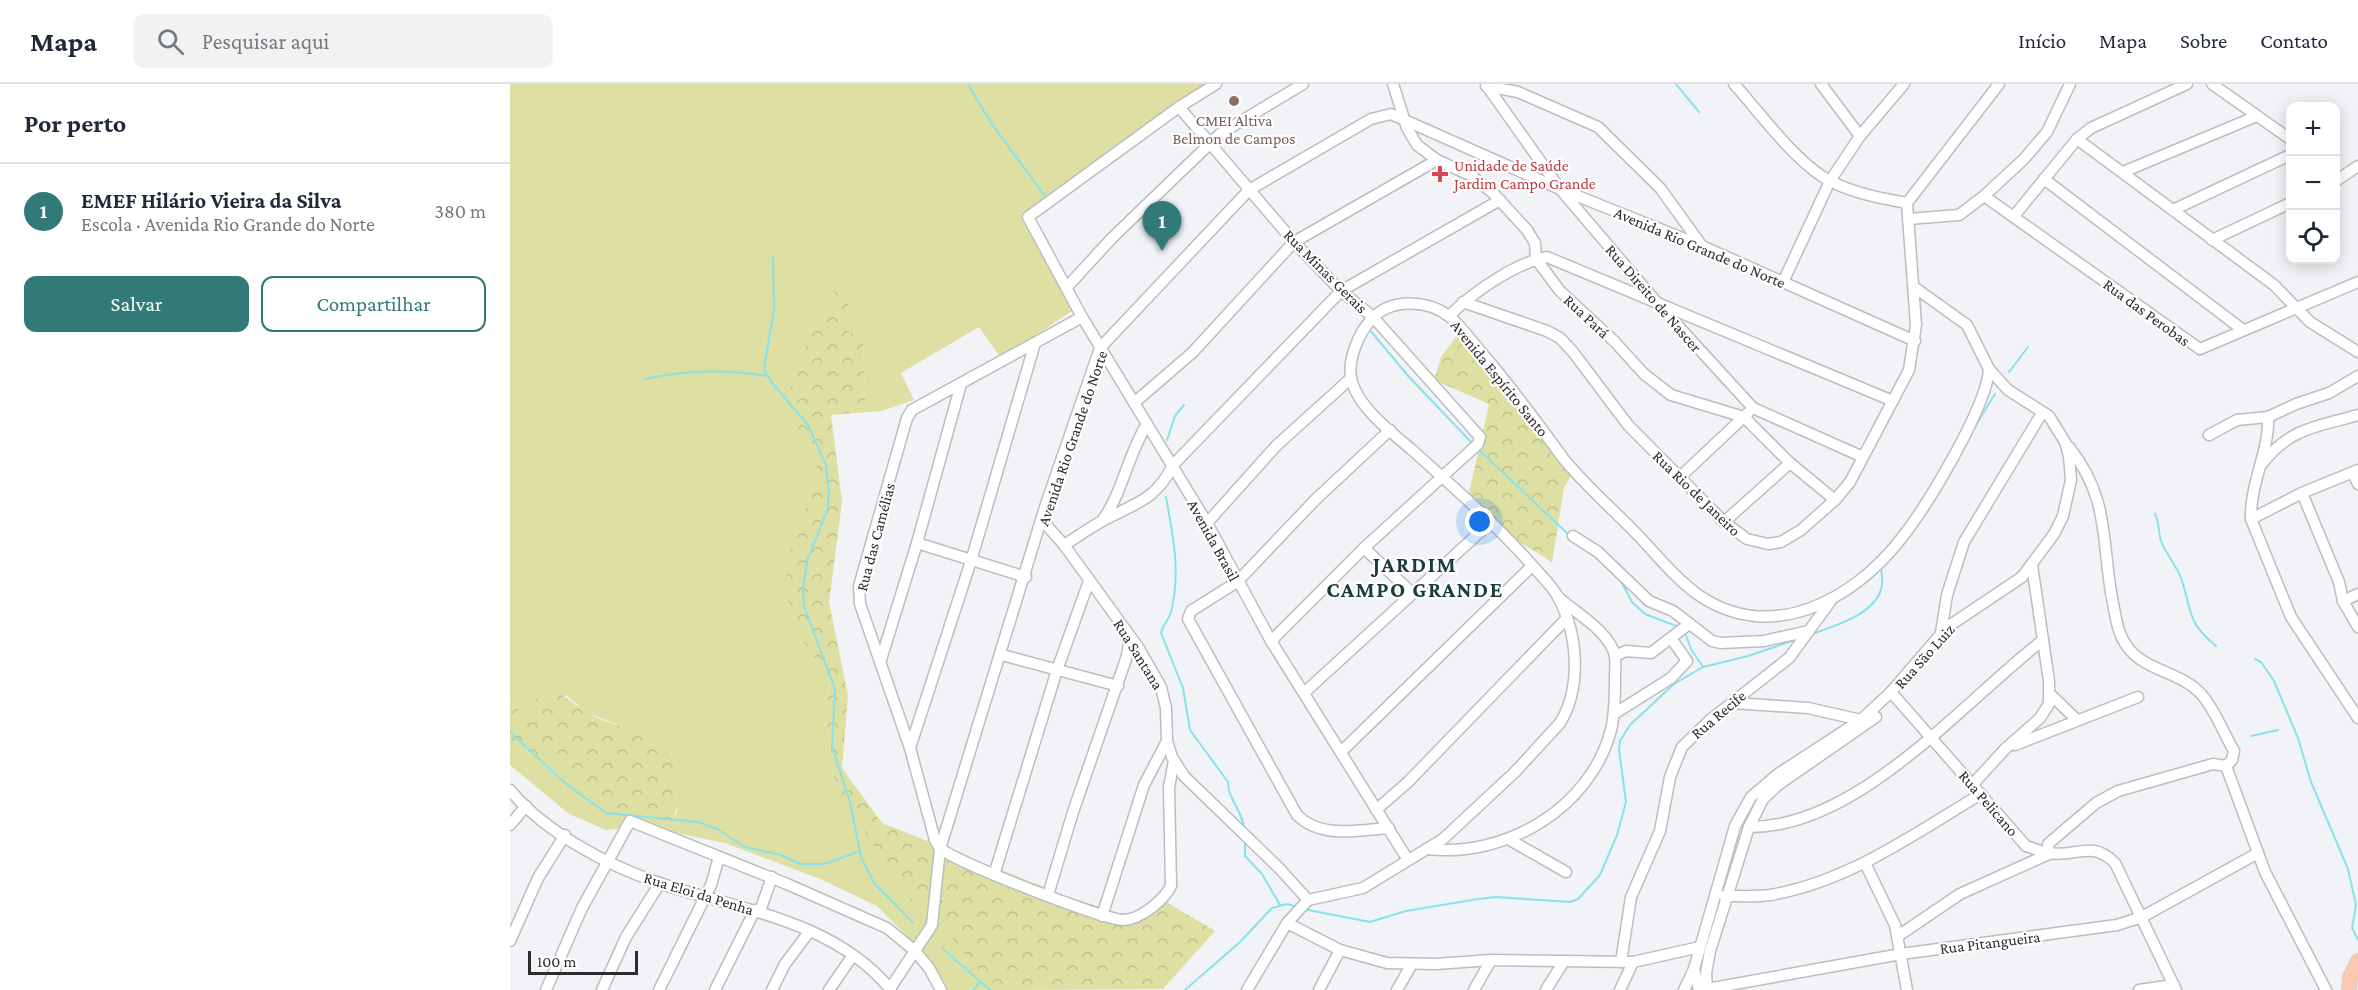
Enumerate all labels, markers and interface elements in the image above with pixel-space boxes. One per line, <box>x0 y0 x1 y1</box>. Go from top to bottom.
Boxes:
search box <box>133 14 553 68</box>
icon: search <box>154 25 187 58</box>
text: Mapa <box>30 26 97 57</box>
text: Pesquisar aqui <box>202 29 329 54</box>
text: Início <box>2018 29 2066 53</box>
text: Mapa <box>2099 29 2147 53</box>
text: Sobre <box>2180 29 2227 53</box>
text: Contato <box>2260 29 2328 53</box>
marker: CMEI Altiva Belmon de Campos <box>1227 94 1241 108</box>
map controls <box>2286 102 2340 264</box>
button: + <box>2286 102 2340 156</box>
text: Por perto <box>24 109 126 138</box>
place label: CMEI Altiva Belmon de Campos <box>1172 112 1296 148</box>
button: − <box>2286 156 2340 210</box>
place label: Unidade de Saúde Jardim Campo Grande <box>1452 157 1596 193</box>
marker: Unidade de Saúde Jardim Campo Grande <box>1431 165 1449 183</box>
text: EMEF Hilário Vieira da Silva <box>81 188 341 213</box>
text: 1 <box>40 200 47 222</box>
text: 380 m <box>435 200 486 222</box>
pin: 1 <box>1142 202 1182 251</box>
street label: Avenida Rio Grande do Norte <box>1612 204 1788 291</box>
button: locate <box>2286 210 2340 264</box>
text: Escola · Avenida Rio Grande do Norte <box>81 213 375 235</box>
street label: Rua Minas Gerais <box>1280 226 1371 317</box>
street label: Rua Direito de Nascer <box>1602 241 1705 356</box>
street label: Rua das Perobas <box>2100 275 2193 349</box>
button: Salvar <box>24 276 249 332</box>
button: Compartilhar <box>261 276 486 332</box>
street label: Rua Pará <box>1561 291 1613 342</box>
street label: Avenida Espírito Santo <box>1447 317 1552 441</box>
street label: Avenida Rio Grande do Norte <box>1034 348 1110 528</box>
street label: Rua Rio de Janeiro <box>1649 447 1744 540</box>
street label: Rua das Camélias <box>853 481 898 593</box>
street label: Avenida Brasil <box>1184 496 1243 584</box>
your location <box>1465 507 1494 536</box>
district label: JARDIM CAMPO GRANDE <box>1326 552 1504 602</box>
street label: Rua Santana <box>1110 616 1167 693</box>
street label: Rua São Luiz <box>1891 620 1958 692</box>
street label: Rua Recife <box>1688 687 1749 742</box>
street label: Rua Pelicano <box>1956 767 2022 840</box>
street label: Rua Eloi da Penha <box>642 869 756 918</box>
street label: Rua Pitangueira <box>1939 928 2042 958</box>
scale bar <box>528 948 638 976</box>
text: 100 m <box>537 953 576 970</box>

